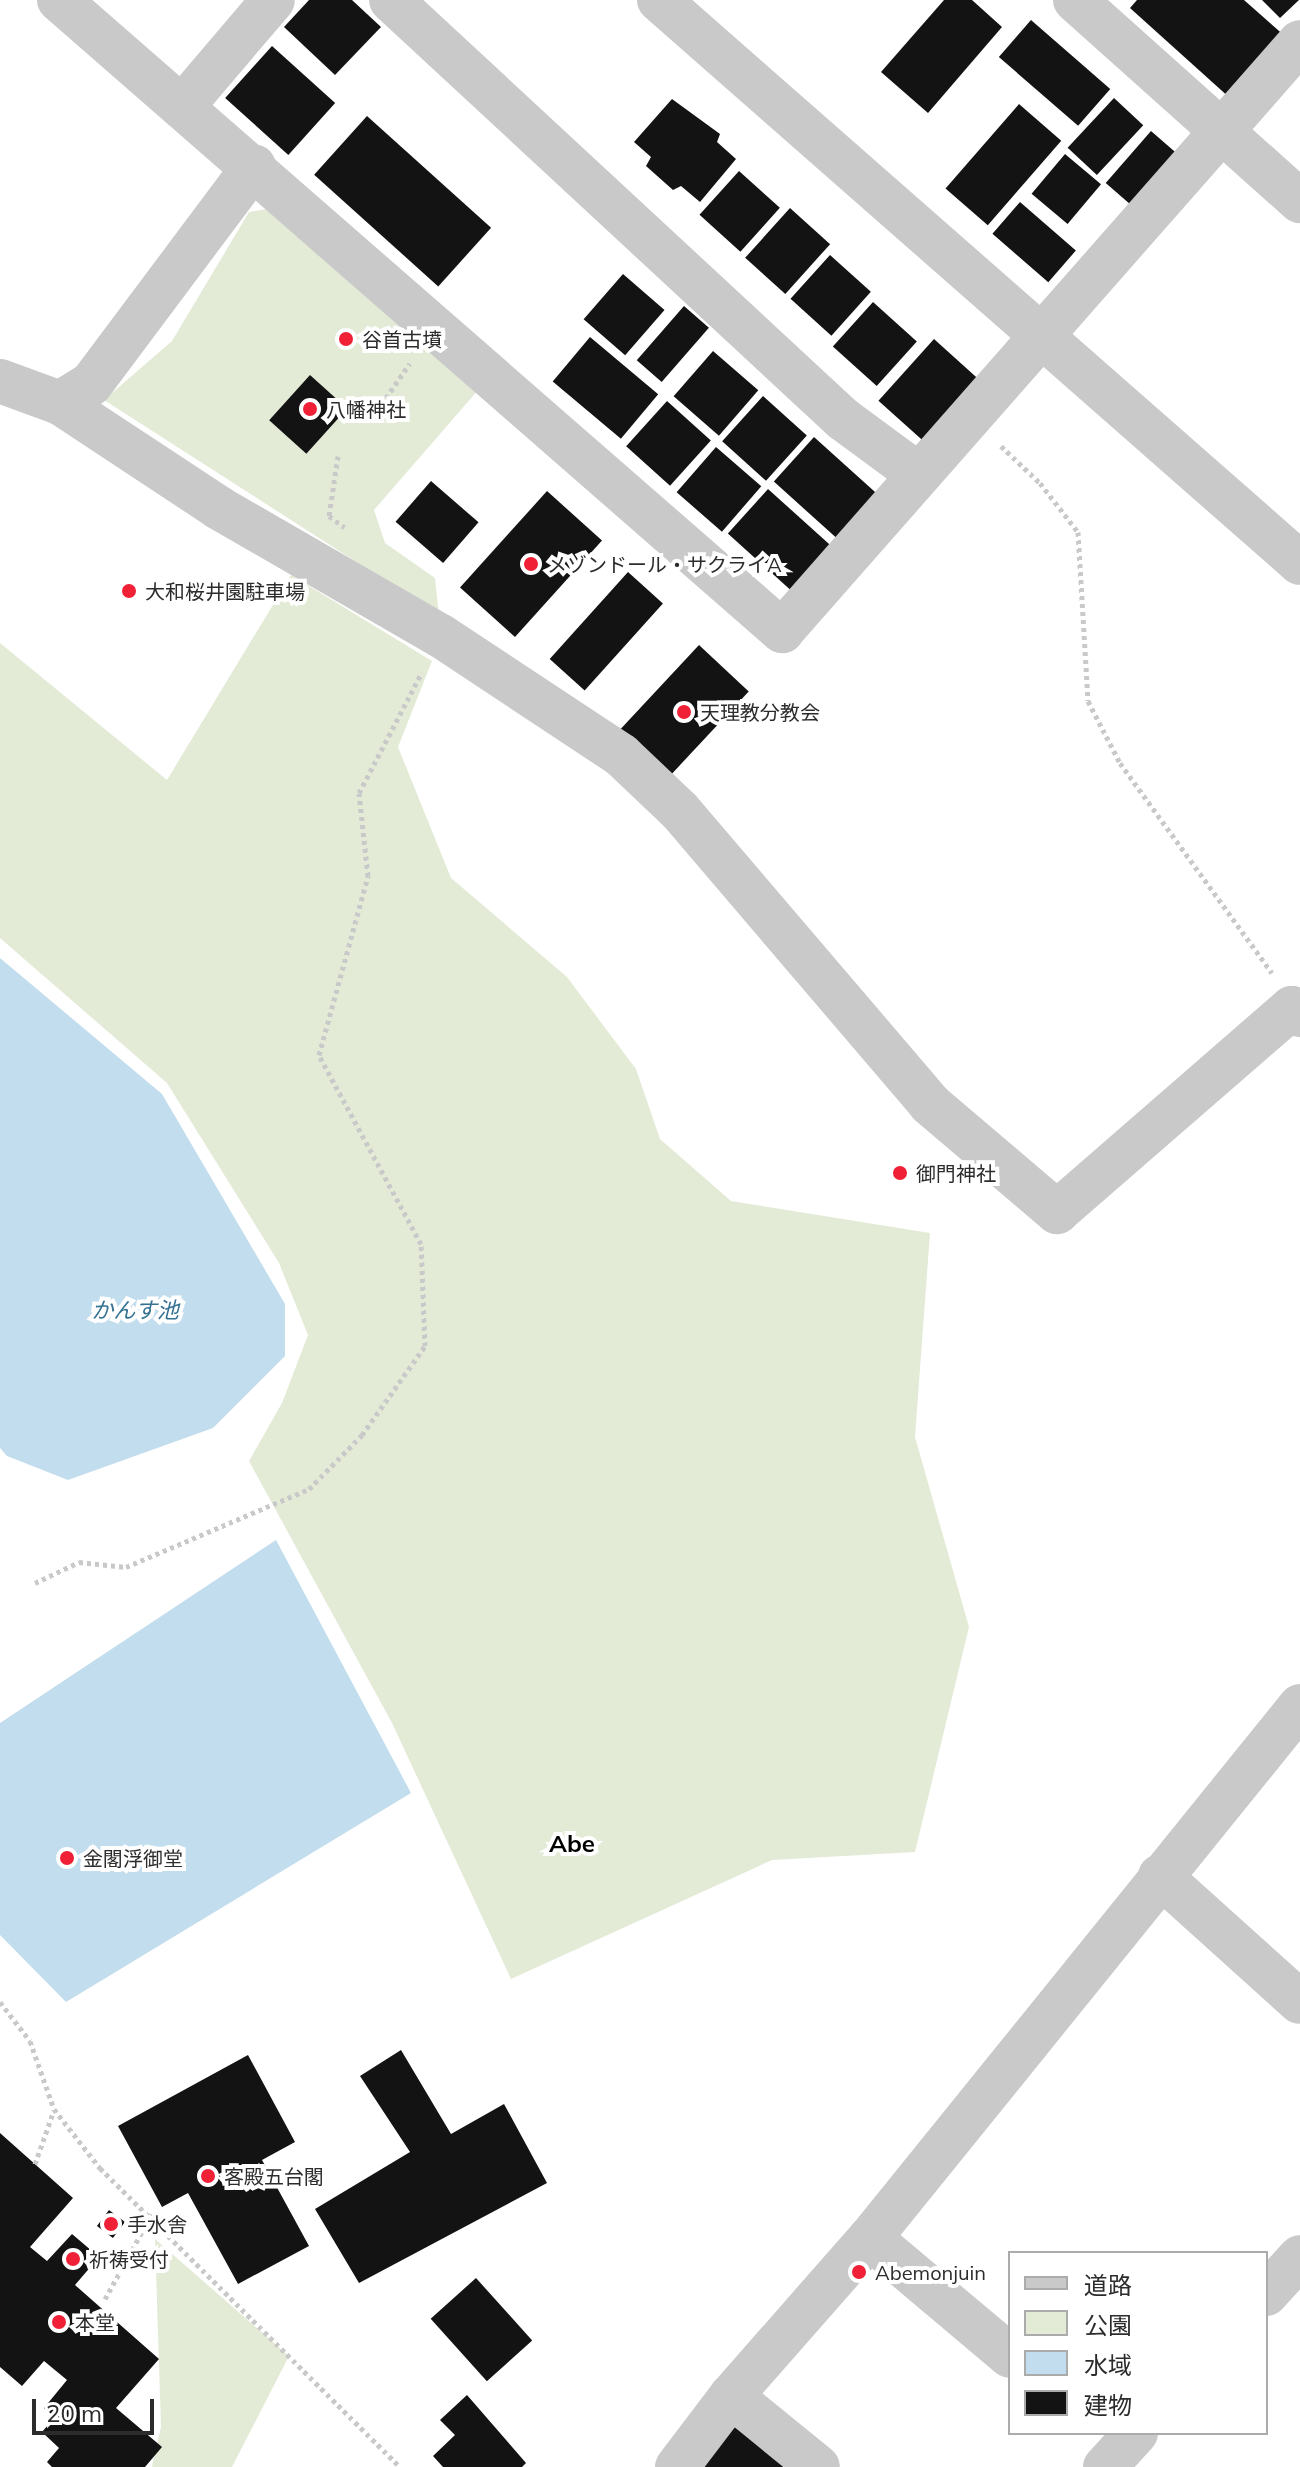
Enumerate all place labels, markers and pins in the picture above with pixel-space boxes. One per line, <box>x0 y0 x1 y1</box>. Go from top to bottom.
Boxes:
place label: 谷首古墳 <box>362 327 442 351</box>
marker: 谷首古墳 <box>337 330 355 348</box>
place label: 八幡神社 <box>326 397 406 421</box>
marker: 八幡神社 <box>301 400 319 418</box>
place label: メゾンドール・サクライA <box>547 552 782 576</box>
marker: メゾンドール・サクライA <box>522 555 540 573</box>
place label: 大和桜井園駐車場 <box>145 579 305 603</box>
marker: 大和桜井園駐車場 <box>120 582 138 600</box>
place label: 天理教分教会 <box>700 700 820 724</box>
marker: 天理教分教会 <box>675 703 693 721</box>
place label: 御門神社 <box>916 1161 996 1185</box>
marker: 御門神社 <box>891 1164 909 1182</box>
place label: 金閣浮御堂 <box>83 1846 183 1870</box>
marker: 金閣浮御堂 <box>58 1849 76 1867</box>
place label: 客殿五台閣 <box>224 2164 324 2188</box>
marker: 客殿五台閣 <box>199 2167 217 2185</box>
place label: 手水舎 <box>127 2212 187 2236</box>
marker: 手水舎 <box>102 2215 120 2233</box>
place label: 祈祷受付 <box>89 2247 169 2271</box>
marker: 祈祷受付 <box>64 2250 82 2268</box>
place label: Abemonjuin <box>875 2260 986 2284</box>
marker: Abemonjuin <box>850 2263 868 2281</box>
place label: 本堂 <box>75 2310 115 2334</box>
marker: 本堂 <box>50 2313 68 2331</box>

